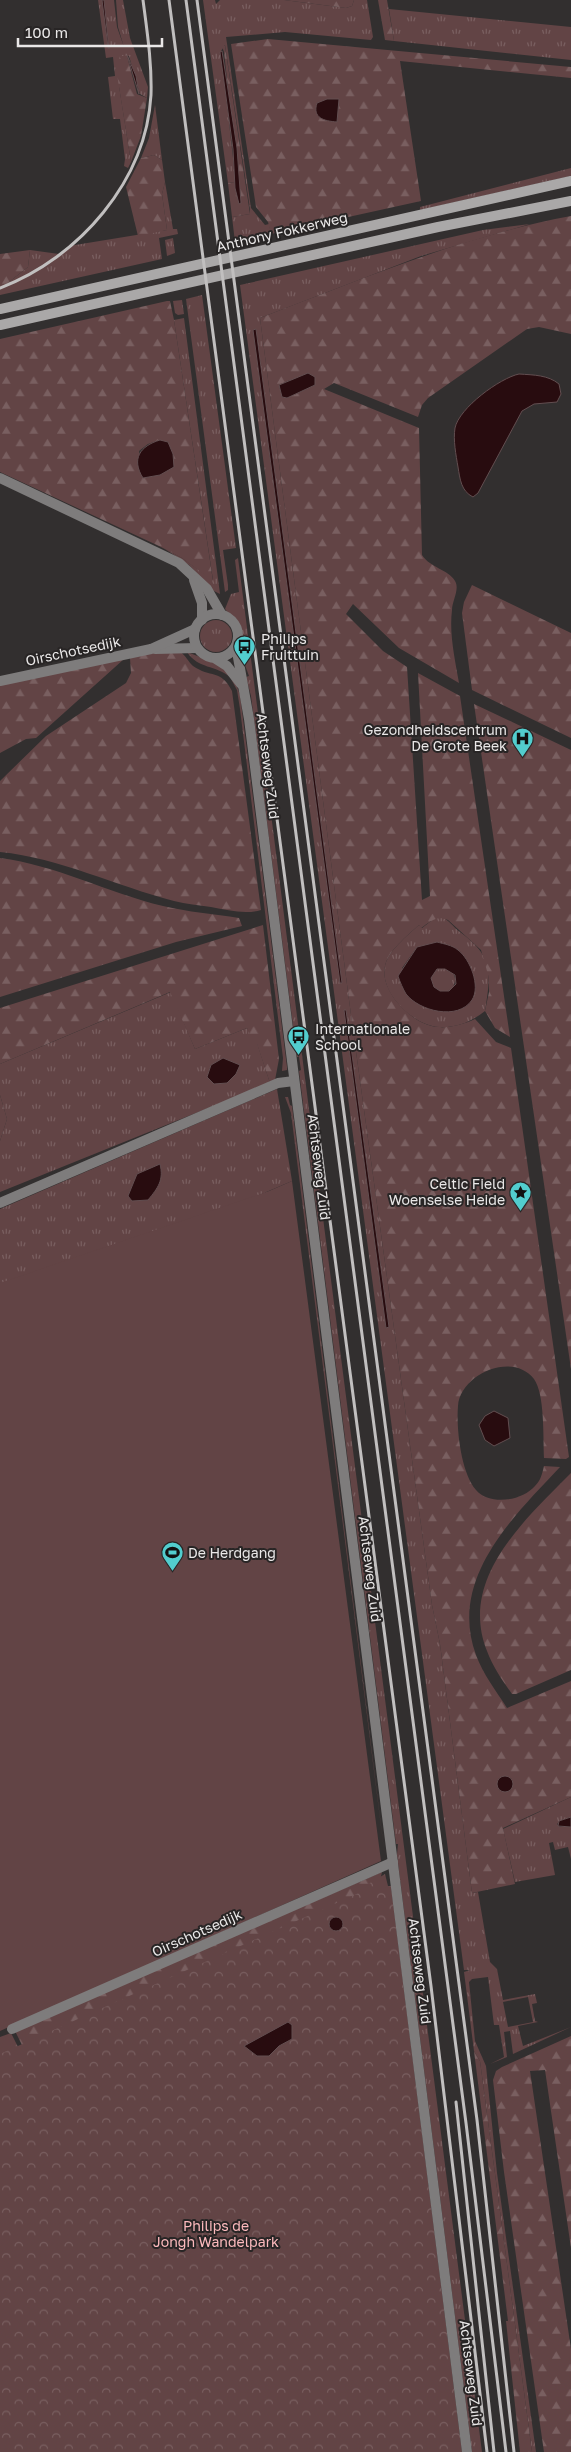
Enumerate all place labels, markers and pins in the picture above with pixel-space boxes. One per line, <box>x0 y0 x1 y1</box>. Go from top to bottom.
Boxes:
place label: Philips Fruittuin <box>261 630 319 663</box>
bus stop icon: Philips Fruittuin <box>233 635 257 666</box>
place label: Gezondheidscentrum De Grote Beek <box>364 721 507 754</box>
hospital icon: Gezondheidscentrum De Grote Beek <box>511 726 535 757</box>
place label: Internationale School <box>315 1020 410 1053</box>
bus stop icon: Internationale School <box>287 1025 311 1056</box>
place label: Celtic Field Woenselse Heide <box>389 1175 505 1208</box>
place icon: Celtic Field Woenselse Heide <box>509 1180 533 1211</box>
sports icon: De Herdgang <box>160 1541 184 1572</box>
place label: De Herdgang <box>188 1544 276 1561</box>

